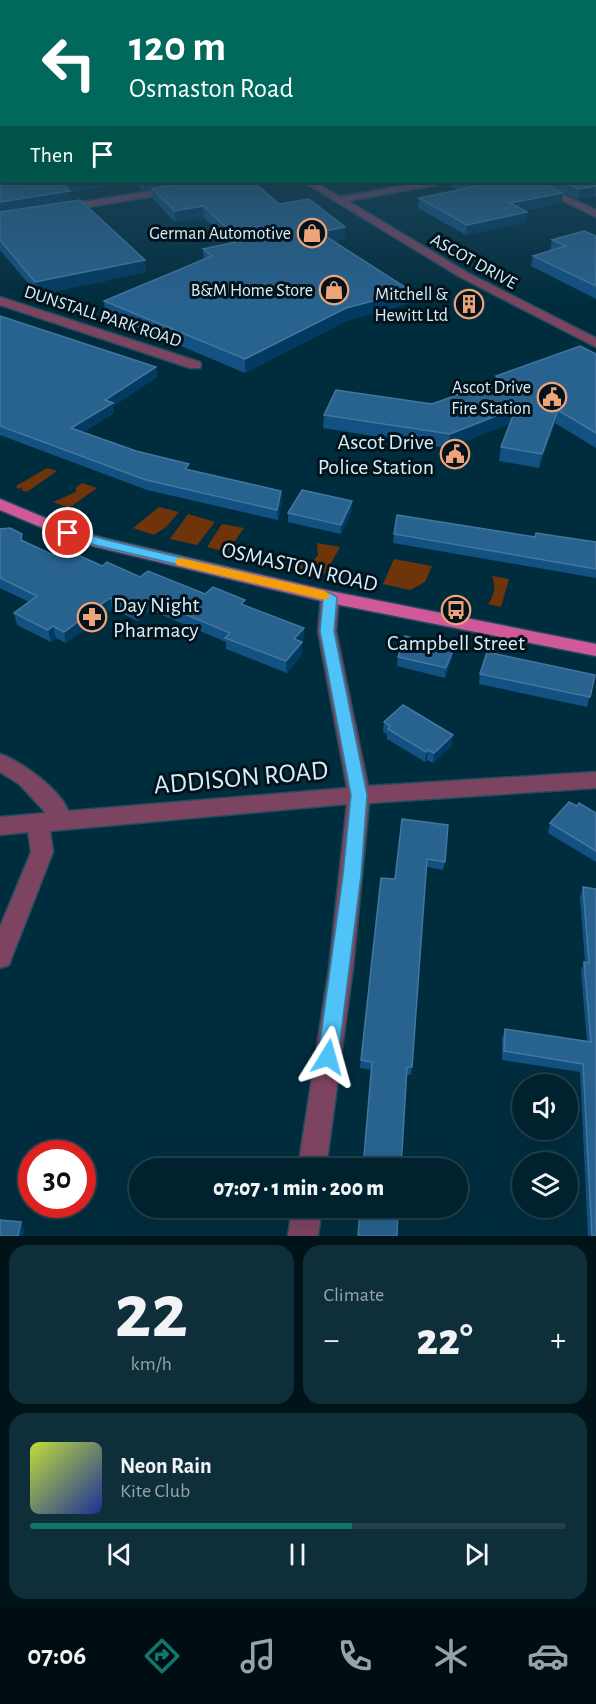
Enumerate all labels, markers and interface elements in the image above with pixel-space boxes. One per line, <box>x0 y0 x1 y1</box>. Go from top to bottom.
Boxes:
icon: left <box>30 24 108 102</box>
text: 120 m <box>129 26 226 68</box>
text: Osmaston Road <box>129 75 294 102</box>
icon: arrive <box>86 138 119 171</box>
text: Then <box>30 144 74 166</box>
shop icon: German Automotive <box>296 217 328 249</box>
place label: German Automotive <box>149 225 291 243</box>
street label: ASCOT DRIVE <box>427 231 520 293</box>
shop icon: B&M Home Store <box>318 274 350 306</box>
place label: B&M Home Store <box>191 282 313 300</box>
street label: DUNSTALL PARK ROAD <box>22 283 184 351</box>
place label: Mitchell & Hewitt Ltd <box>375 286 448 325</box>
building icon: Mitchell & Hewitt Ltd <box>453 288 485 320</box>
place label: Ascot Drive Fire Station <box>451 379 531 418</box>
public building icon: Ascot Drive Fire Station <box>536 381 568 413</box>
place label: Ascot Drive Police Station <box>318 431 434 478</box>
public building icon: Ascot Drive Police Station <box>439 438 471 470</box>
pin <box>42 507 93 558</box>
icon: arrive <box>51 516 84 549</box>
street label: OSMASTON ROAD <box>220 538 380 596</box>
place label: Day Night Pharmacy <box>113 594 200 641</box>
bus stop icon: Campbell Street <box>440 594 472 626</box>
pharmacy icon: Day Night Pharmacy <box>76 601 108 633</box>
place label: Campbell Street <box>387 632 525 654</box>
street label: ADDISON ROAD <box>153 756 329 799</box>
position arrow <box>296 1025 360 1089</box>
map controls <box>512 1074 578 1218</box>
button: sound <box>512 1074 578 1140</box>
speed limit sign: 30 <box>18 1140 96 1218</box>
button: layers <box>512 1152 578 1218</box>
text: 07:07 · 1 min · 200 m <box>213 1177 384 1199</box>
text: 22 <box>115 1274 188 1352</box>
text: Climate <box>324 1285 384 1305</box>
text: 22° <box>417 1318 473 1363</box>
text: − <box>324 1324 339 1357</box>
text: + <box>550 1324 566 1357</box>
text: km/h <box>131 1354 172 1374</box>
text: Neon Rain <box>120 1455 212 1477</box>
text: Kite Club <box>120 1481 190 1501</box>
icon: previous <box>103 1538 136 1571</box>
icon: pause <box>281 1538 314 1571</box>
icon: next <box>460 1538 493 1571</box>
icon: directions <box>141 1635 183 1677</box>
icon: music <box>237 1635 279 1677</box>
icon: phone <box>334 1635 376 1677</box>
icon: climate <box>430 1635 472 1677</box>
icon: car <box>527 1635 569 1677</box>
text: 07:06 <box>27 1642 86 1669</box>

